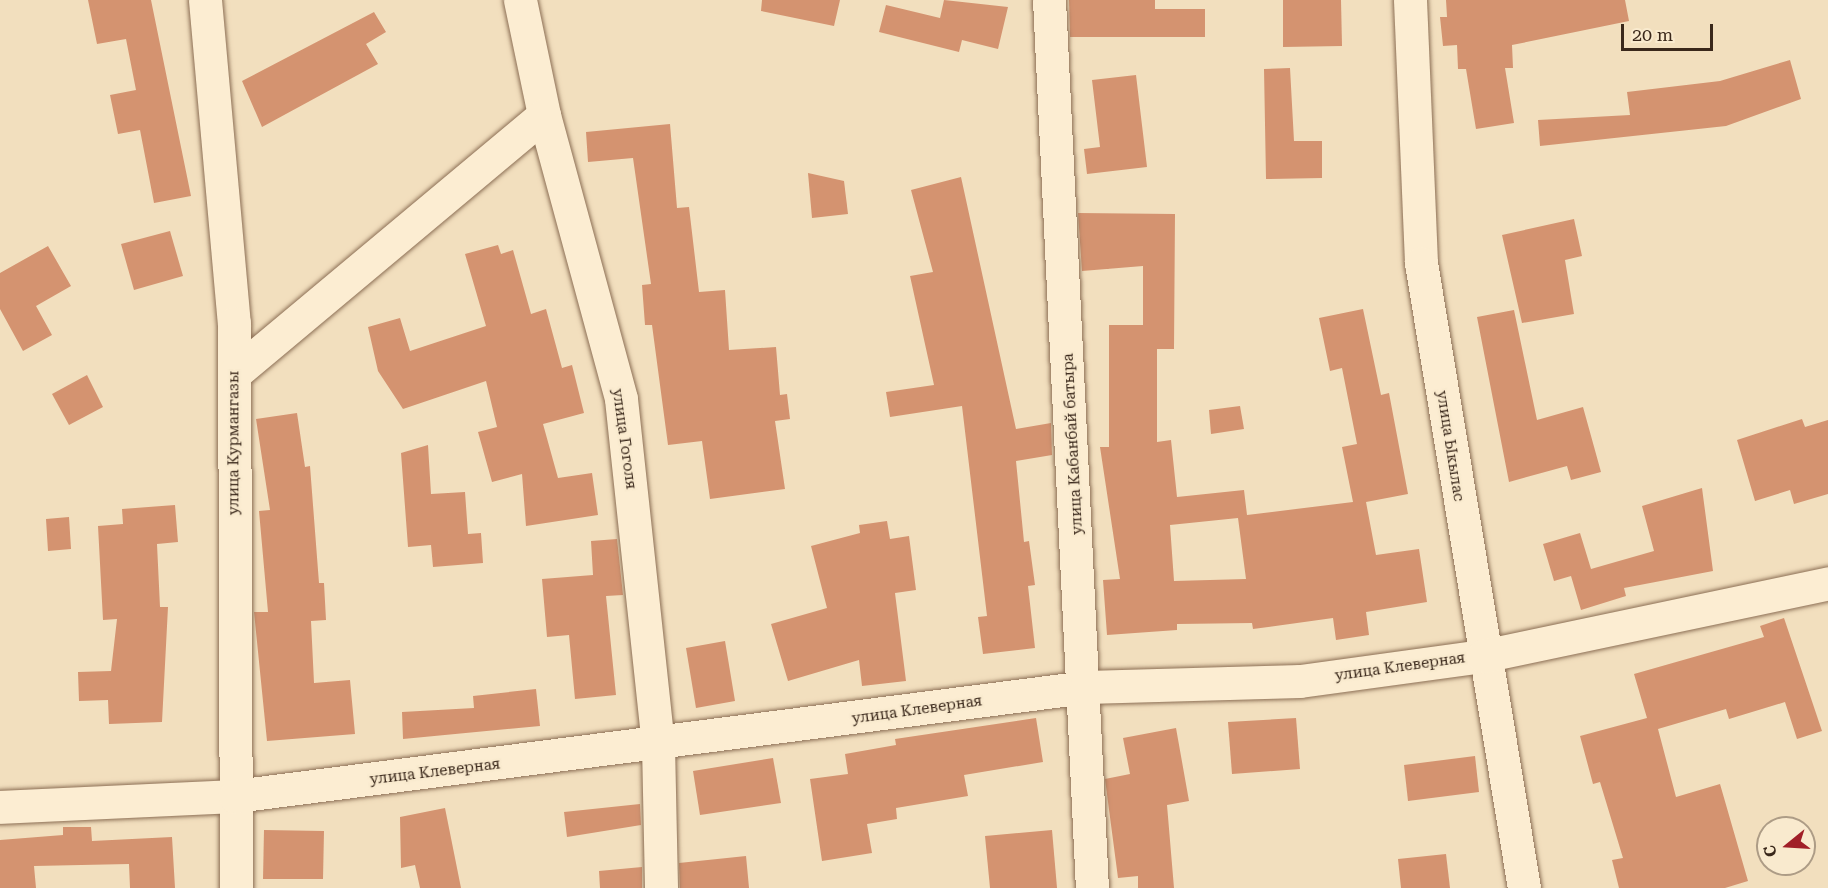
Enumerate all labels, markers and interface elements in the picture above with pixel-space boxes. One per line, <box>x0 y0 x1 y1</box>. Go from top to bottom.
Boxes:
scale bar <box>1624 12 1716 50</box>
text: 20 m <box>1632 24 1673 45</box>
street label: улица Кабанбай батыра <box>1059 353 1087 535</box>
street label: улица Курмангазы <box>225 371 243 515</box>
street label: улица Гоголя <box>608 388 640 490</box>
street label: улица Ыкылас <box>1432 389 1468 503</box>
street label: улица Клеверная <box>1334 649 1466 685</box>
street label: улица Клеверная <box>851 692 983 728</box>
street label: улица Клеверная <box>369 755 501 789</box>
north arrow <box>1756 816 1816 876</box>
text: С <box>1760 843 1781 859</box>

